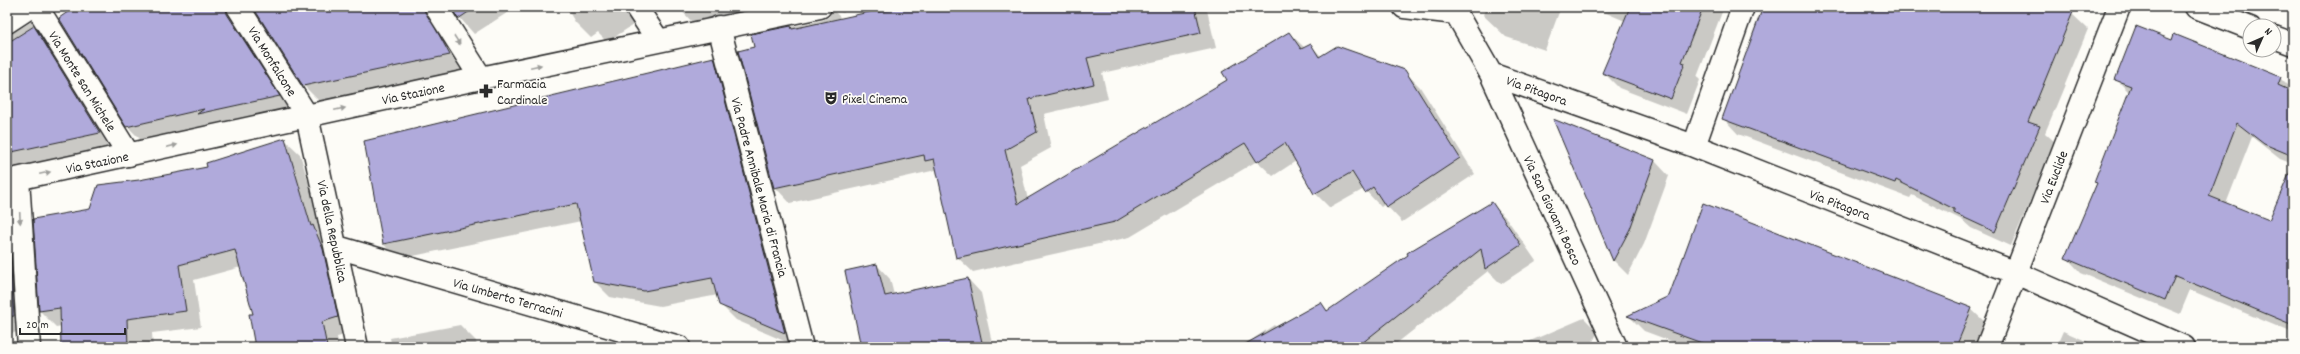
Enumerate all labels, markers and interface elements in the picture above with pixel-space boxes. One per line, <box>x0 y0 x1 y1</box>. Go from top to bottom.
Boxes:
north arrow <box>2242 18 2282 58</box>
street label: Via Monfalcone <box>242 23 301 101</box>
text: N <box>2260 25 2276 40</box>
street label: Via Monte san Michele <box>42 28 120 136</box>
one-way arrow <box>453 35 461 45</box>
one-way arrow <box>529 62 542 68</box>
street label: Via Pitagora <box>1503 72 1570 112</box>
place label: Farmacia Cardinale <box>497 75 547 111</box>
street label: Via Stazione <box>380 79 447 111</box>
pharmacy icon: Farmacia Cardinale <box>478 83 494 99</box>
theatre icon: Pixel Cinema <box>823 90 839 106</box>
place label: Pixel Cinema <box>842 90 908 110</box>
street label: Via Padre Annibale Maria di Francia <box>724 95 792 280</box>
one-way arrow <box>334 105 346 111</box>
one-way arrow <box>166 142 178 148</box>
street label: Via Stazione <box>64 148 131 180</box>
street label: Via Euclide <box>2036 148 2074 207</box>
street label: Via San Giovanni Bosco <box>1517 153 1585 269</box>
one-way arrow <box>39 170 51 176</box>
street label: Via della Repubblica <box>310 179 352 285</box>
street label: Via Pitagora <box>1806 185 1873 227</box>
one-way arrow <box>17 212 24 224</box>
street label: Via Umberto Terracini <box>450 274 565 324</box>
scale bar <box>20 310 125 336</box>
text: 20 m <box>26 317 49 334</box>

